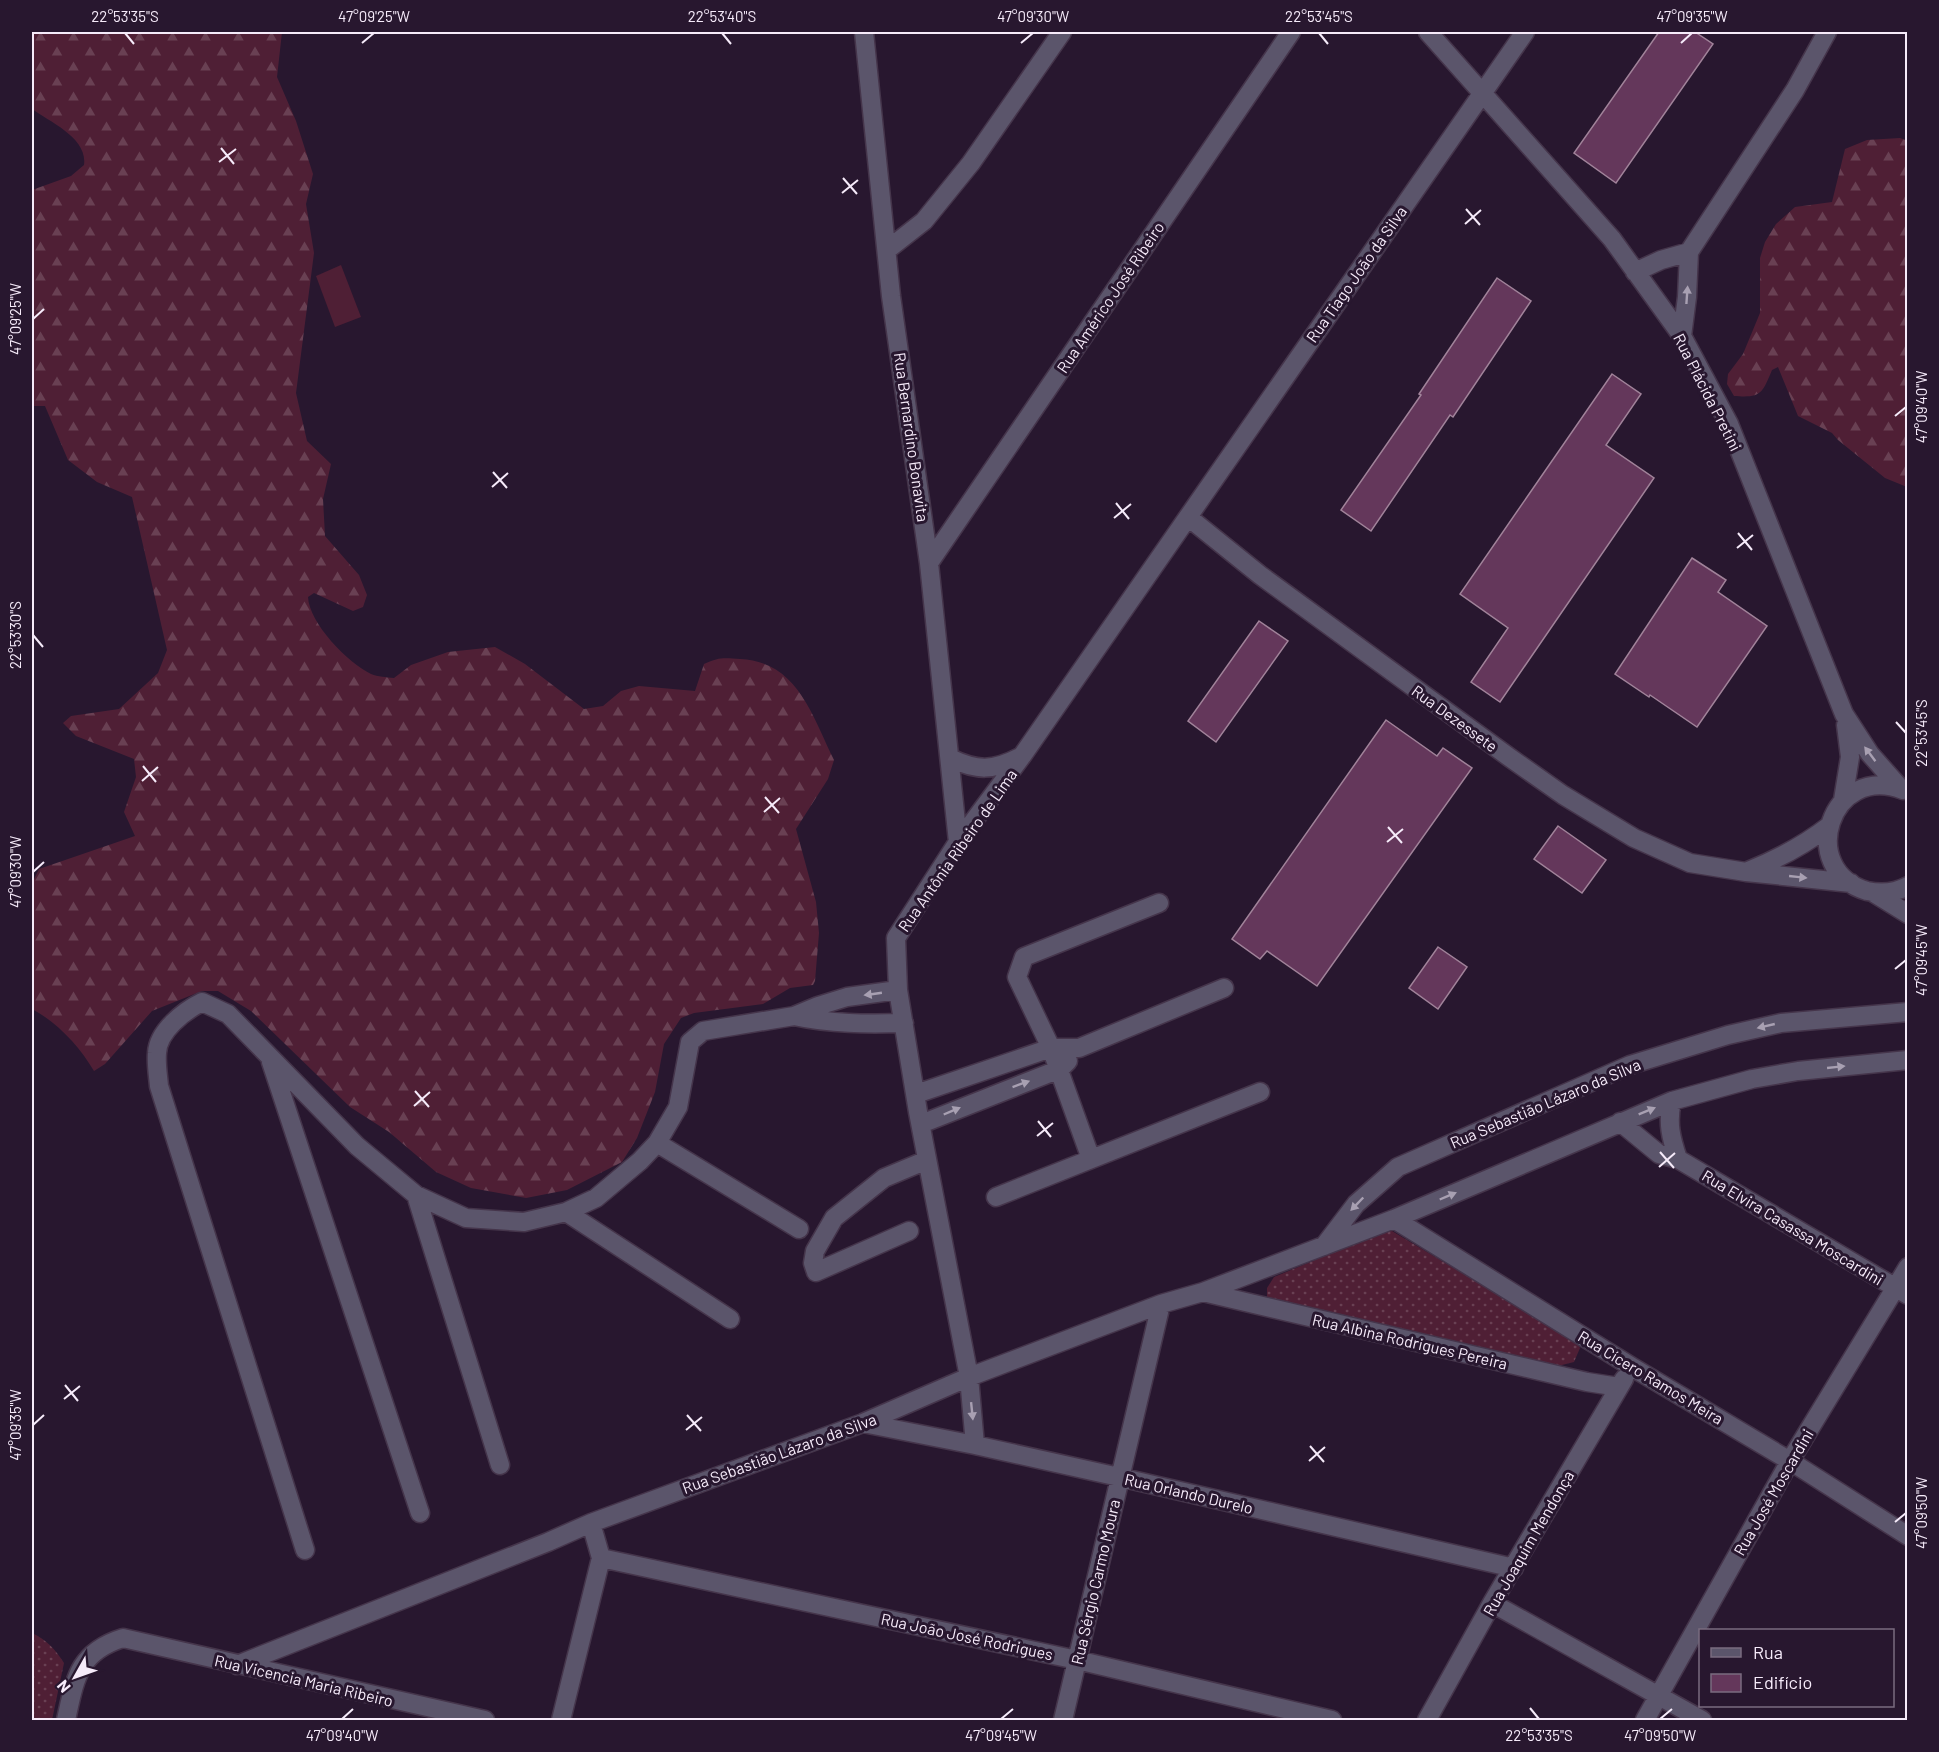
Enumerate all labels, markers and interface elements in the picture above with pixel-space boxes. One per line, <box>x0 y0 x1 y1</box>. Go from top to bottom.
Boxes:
text: 22°53'35"S <box>91 7 159 25</box>
text: 47°09'25"W <box>338 7 410 25</box>
text: 22°53'40"S <box>688 7 756 25</box>
text: 47°09'30"W <box>997 7 1069 25</box>
text: 22°53'45"S <box>1285 7 1353 25</box>
text: 47°09'35"W <box>1656 7 1728 25</box>
street label: Rua Tiago João da Silva <box>1302 202 1410 346</box>
street label: Rua Américo José Ribeiro <box>1052 218 1168 376</box>
text: 47°09'25"W <box>6 283 24 355</box>
one-way arrow <box>1682 285 1692 304</box>
street label: Rua Plácida Pretini <box>1670 330 1746 454</box>
street label: Rua Bernardino Bonavita <box>891 351 933 523</box>
text: 47°09'40"W <box>1912 371 1930 443</box>
text: 22°53'30"S <box>6 601 24 669</box>
street label: Rua Dezessete <box>1408 681 1502 755</box>
text: 22°53'45"S <box>1912 699 1930 767</box>
one-way arrow <box>1864 746 1876 762</box>
street label: Rua Antônia Ribeiro de Lima <box>894 765 1020 935</box>
text: 47°09'30"W <box>6 836 24 908</box>
one-way arrow <box>1789 873 1808 882</box>
text: 47°09'45"W <box>1912 924 1930 996</box>
one-way arrow <box>863 989 882 998</box>
one-way arrow <box>1756 1022 1775 1031</box>
street label: Rua Sebastião Lázaro da Silva <box>1447 1054 1643 1152</box>
one-way arrow <box>1826 1062 1845 1072</box>
one-way arrow <box>1012 1078 1030 1088</box>
one-way arrow <box>943 1106 961 1115</box>
one-way arrow <box>1638 1106 1656 1116</box>
street label: Rua Elvira Casassa Moscardini <box>1699 1165 1887 1289</box>
one-way arrow <box>1439 1191 1457 1200</box>
one-way arrow <box>1351 1196 1365 1210</box>
street label: Rua Albina Rodrigues Pereira <box>1311 1309 1509 1373</box>
street label: Rua Cícero Ramos Meira <box>1575 1326 1727 1428</box>
text: 47°09'35"W <box>6 1389 24 1461</box>
one-way arrow <box>967 1402 977 1421</box>
street label: Rua Sebastião Lázaro da Silva <box>679 1409 879 1497</box>
street label: Rua José Moscardini <box>1729 1425 1817 1559</box>
street label: Rua Joaquim Mendonça <box>1479 1467 1577 1619</box>
street label: Rua Orlando Durelo <box>1123 1469 1255 1517</box>
text: 47°09'50"W <box>1912 1477 1930 1549</box>
street label: Rua Sérgio Carmo Moura <box>1067 1497 1123 1667</box>
street label: Rua João José Rodrigues <box>879 1608 1055 1664</box>
legend <box>1699 1629 1894 1707</box>
text: Rua <box>1753 1641 1783 1663</box>
north arrow <box>45 1647 105 1707</box>
street label: Rua Vicencia Maria Ribeiro <box>213 1650 395 1710</box>
text: Edifício <box>1753 1671 1812 1693</box>
text: N <box>52 1677 74 1697</box>
text: 47°09'40"W <box>306 1726 378 1744</box>
text: 47°09'45"W <box>965 1726 1037 1744</box>
text: 22°53'35"S <box>1505 1726 1573 1744</box>
text: 47°09'50"W <box>1624 1726 1696 1744</box>

